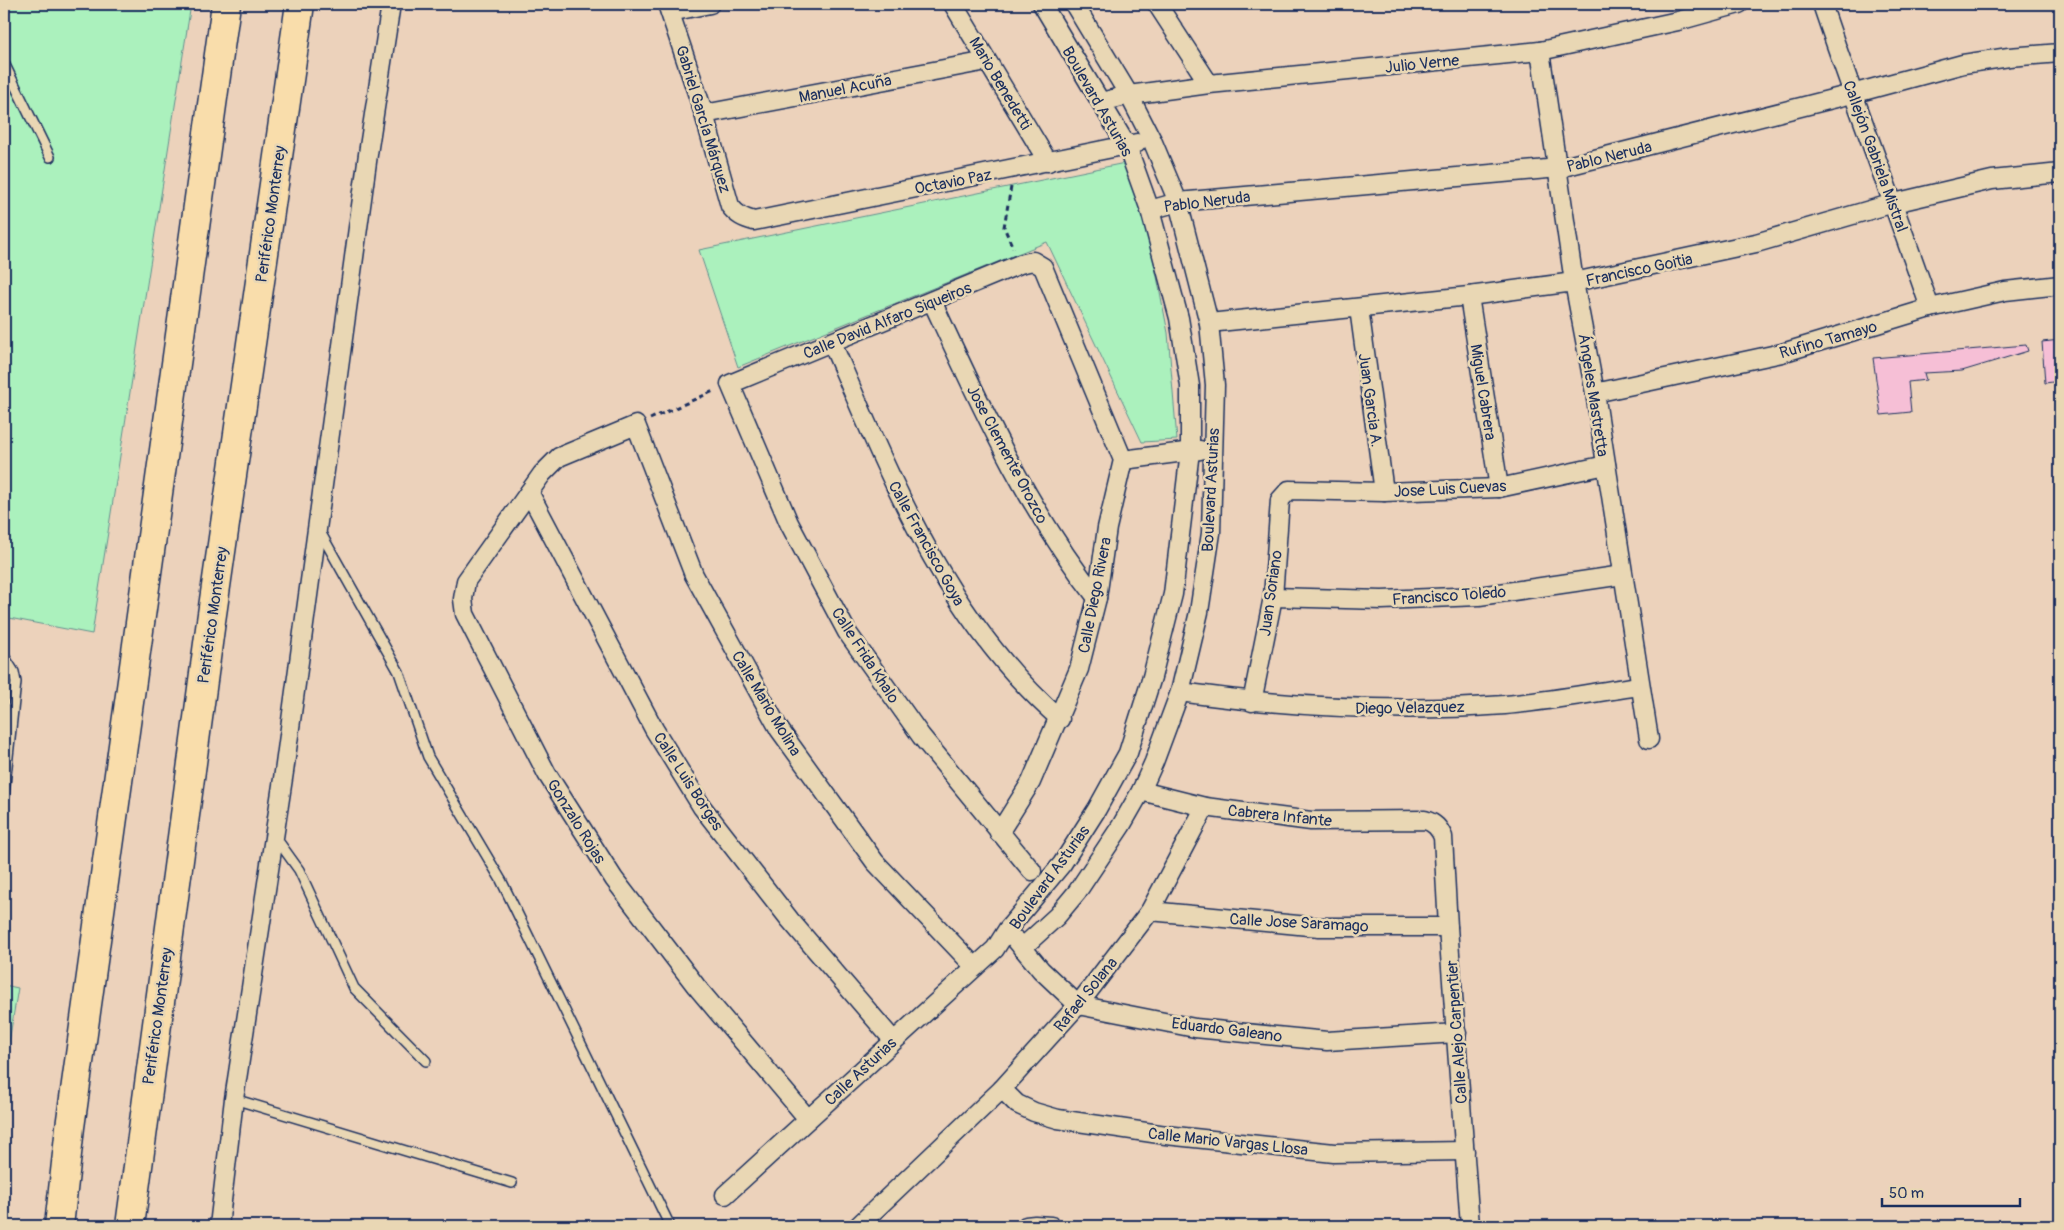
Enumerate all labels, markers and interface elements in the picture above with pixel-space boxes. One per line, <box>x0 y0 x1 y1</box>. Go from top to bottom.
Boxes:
street label: Mario Benedetti <box>965 33 1036 134</box>
street label: Gabriel García Márquez <box>671 43 735 196</box>
street label: Boulevard Asturias <box>1057 43 1137 160</box>
street label: Julio Verne <box>1384 50 1460 78</box>
street label: Manuel Acuña <box>797 70 893 108</box>
street label: Callejón Gabriela Mistral <box>1838 78 1912 235</box>
street label: Pablo Neruda <box>1565 137 1654 177</box>
street label: Periférico Monterrey <box>251 144 291 284</box>
street label: Octavio Paz <box>913 165 994 199</box>
street label: Pablo Neruda <box>1163 187 1252 217</box>
street label: Francisco Goitia <box>1584 249 1694 291</box>
street label: Calle David Alfaro Siqueiros <box>800 278 974 364</box>
street label: Rufino Tamayo <box>1777 316 1880 363</box>
street label: Ángeles Mastretta <box>1573 332 1613 458</box>
street label: Miguel Cabrera <box>1466 343 1500 442</box>
street label: Juan Garcia A. <box>1354 352 1387 448</box>
street label: Jose Clemente Orozco <box>962 382 1052 527</box>
street label: Boulevard Asturias <box>1198 428 1224 552</box>
street label: Jose Luis Cuevas <box>1393 476 1507 502</box>
street label: Calle Francisco Goya <box>884 478 969 609</box>
street label: Calle Diego Rivera <box>1074 535 1116 655</box>
street label: Periférico Monterrey <box>193 545 233 685</box>
street label: Juan Soriano <box>1255 548 1287 637</box>
street label: Francisco Toledo <box>1391 582 1507 610</box>
street label: Calle Frida Khalo <box>827 604 904 708</box>
street label: Calle Mario Molina <box>727 647 805 760</box>
street label: Diego Velazquez <box>1355 697 1465 719</box>
street label: Calle Luis Borges <box>649 729 727 834</box>
street label: Gonzalo Rojas <box>542 776 610 867</box>
street label: Cabrera Infante <box>1227 801 1333 831</box>
street label: Boulevard Asturias <box>1005 822 1094 934</box>
street label: Calle Jose Saramago <box>1229 909 1369 937</box>
street label: Periférico Monterrey <box>138 946 178 1086</box>
street label: Rafael Solana <box>1050 953 1122 1036</box>
street label: Calle Alejo Carpentier <box>1442 959 1472 1104</box>
street label: Eduardo Galeano <box>1170 1013 1284 1047</box>
street label: Calle Asturias <box>820 1033 901 1110</box>
street label: Calle Mario Vargas Llosa <box>1147 1124 1309 1160</box>
scale bar <box>1882 1175 2019 1207</box>
text: 50 m <box>1889 1184 1924 1203</box>

